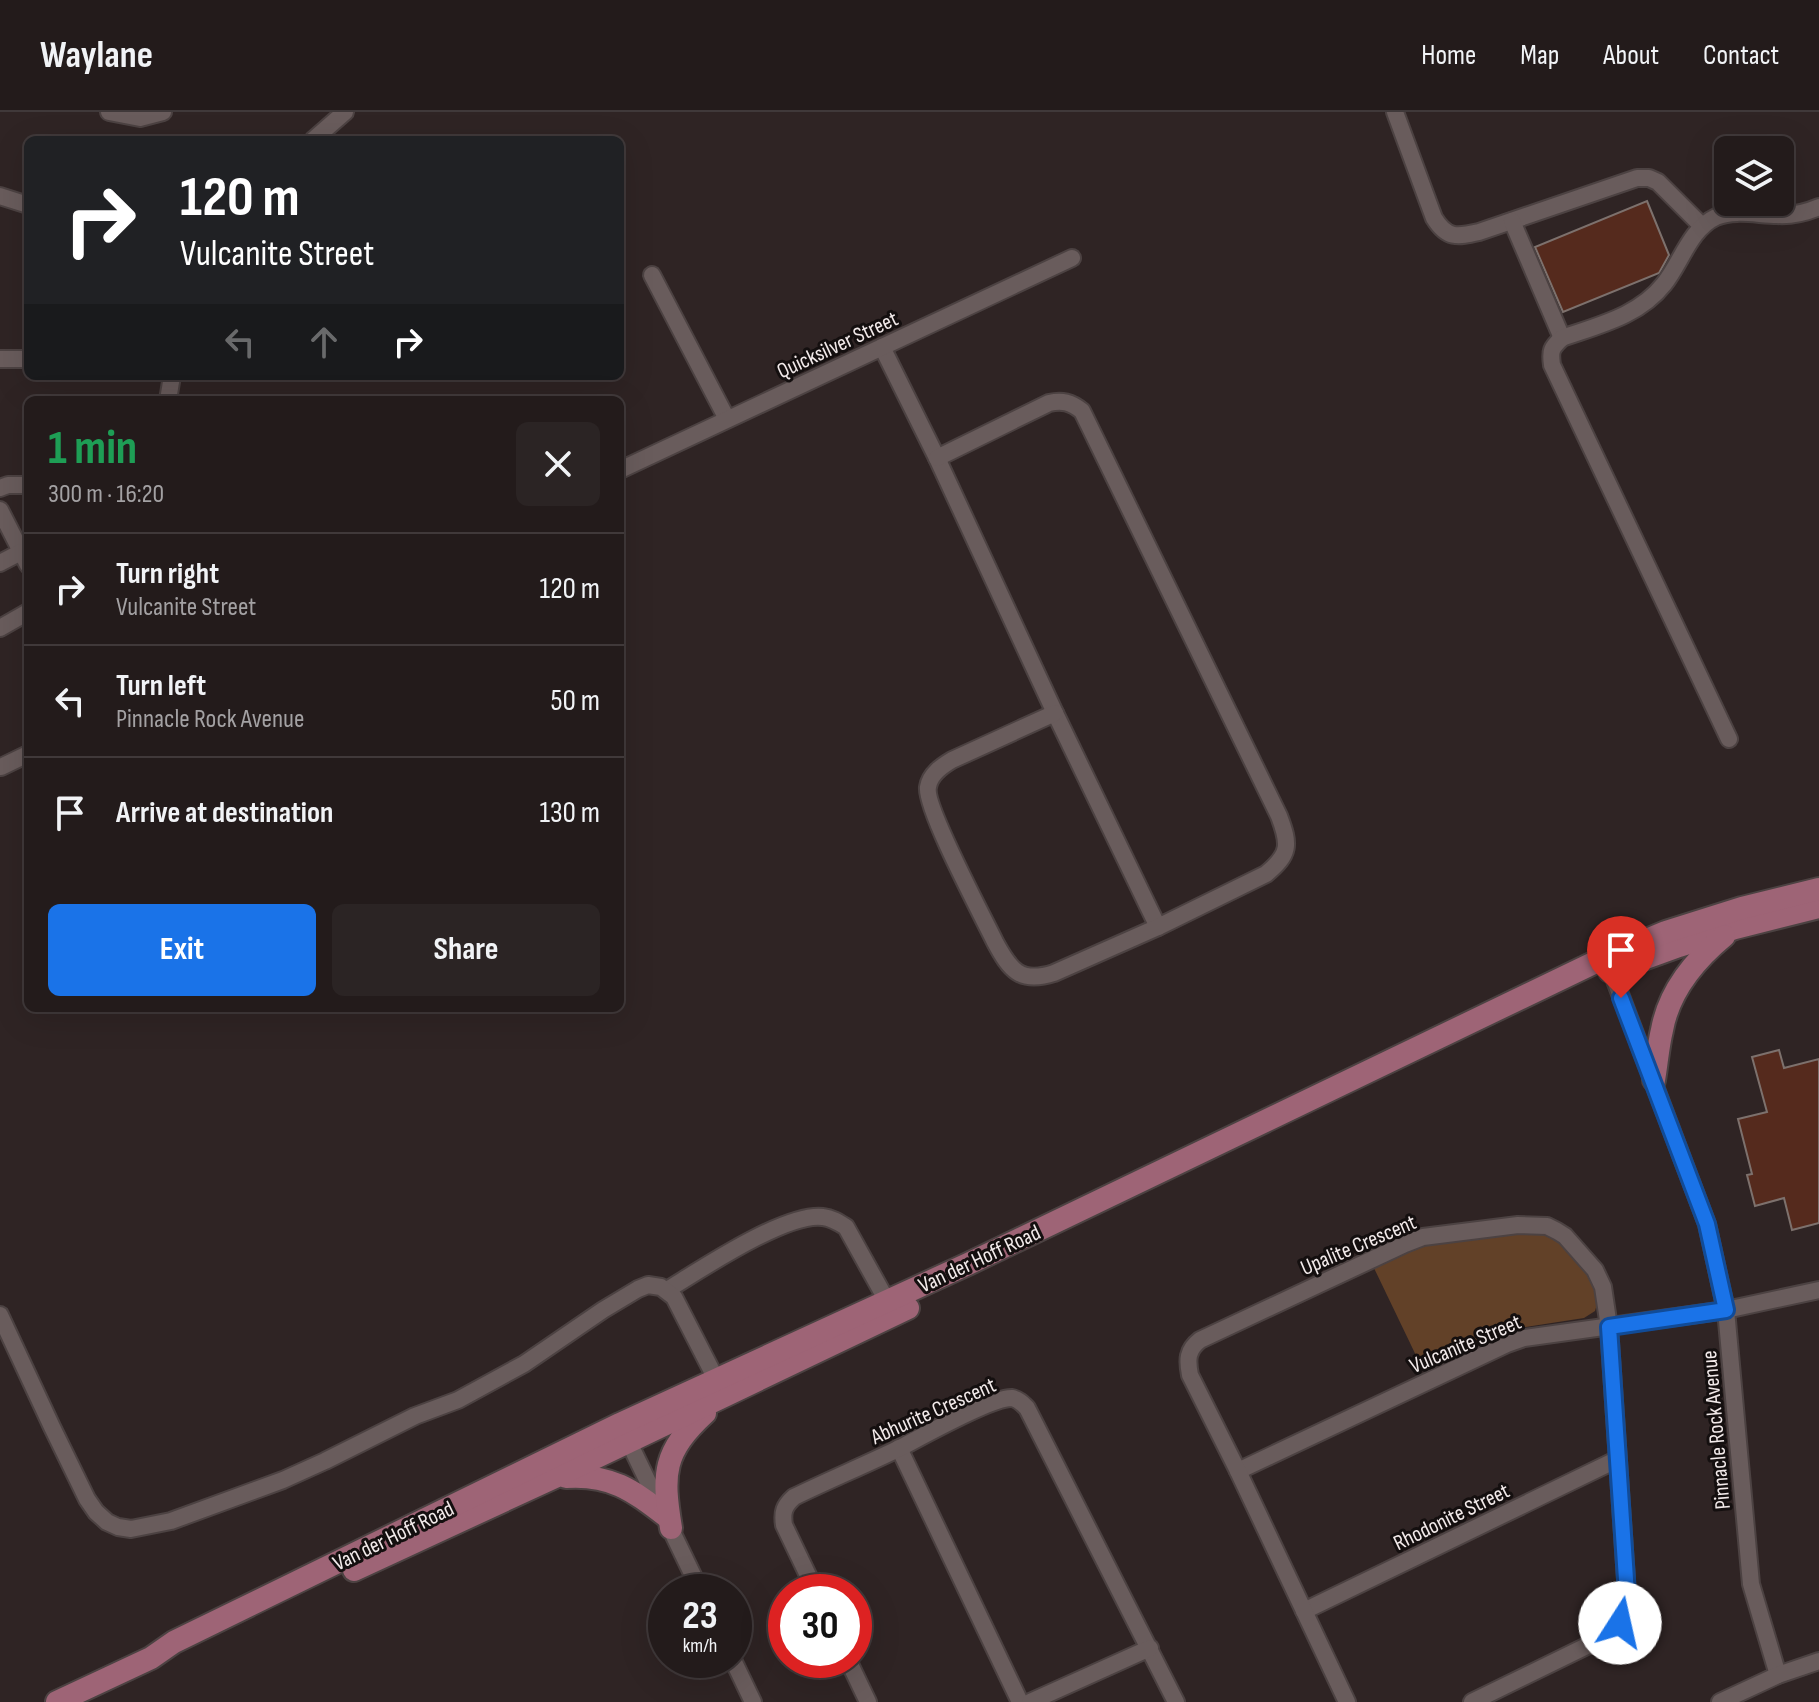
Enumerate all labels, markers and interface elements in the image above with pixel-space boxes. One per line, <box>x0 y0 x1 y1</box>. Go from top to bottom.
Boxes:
text: Waylane <box>40 33 153 78</box>
text: Home <box>1421 39 1476 72</box>
text: Map <box>1520 39 1559 72</box>
text: About <box>1603 39 1659 72</box>
text: Contact <box>1703 39 1779 72</box>
map controls <box>1714 136 1794 216</box>
button: layers <box>1714 136 1794 216</box>
text: 120 m <box>180 165 300 232</box>
icon: right <box>48 168 152 272</box>
text: Vulcanite Street <box>180 233 374 276</box>
street label: Quicksilver Street <box>773 305 903 385</box>
icon: left <box>218 320 262 364</box>
icon: ahead <box>302 320 346 364</box>
icon: right <box>386 320 430 364</box>
text: 1 min <box>48 420 137 477</box>
button: close <box>516 422 600 506</box>
text: 300 m · 16:20 <box>48 479 164 510</box>
text: Turn right <box>116 556 219 592</box>
icon: right <box>48 567 92 611</box>
text: 120 m <box>539 571 600 607</box>
text: Vulcanite Street <box>116 592 256 623</box>
text: Turn left <box>116 668 206 704</box>
icon: left <box>48 679 92 723</box>
text: 50 m <box>551 683 600 719</box>
text: Pinnacle Rock Avenue <box>116 704 304 735</box>
icon: arrive <box>48 791 92 835</box>
text: Arrive at destination <box>116 795 333 831</box>
text: 130 m <box>540 795 600 831</box>
button: Exit <box>48 904 316 996</box>
button: Share <box>332 904 600 996</box>
pin <box>1587 916 1655 998</box>
icon: arrive <box>1599 928 1643 972</box>
street label: Upalite Crescent <box>1297 1209 1421 1282</box>
street label: Van der Hoff Road <box>914 1219 1045 1299</box>
street label: Vulcanite Street <box>1406 1309 1526 1380</box>
street label: Pinnacle Rock Avenue <box>1696 1349 1737 1510</box>
street label: Abhurite Crescent <box>866 1372 1000 1451</box>
street label: Rhodonite Street <box>1389 1478 1514 1557</box>
street label: Van der Hoff Road <box>329 1495 459 1577</box>
speed limit sign: 30 <box>768 1574 872 1678</box>
position arrow <box>1578 1581 1662 1665</box>
text: 23 <box>682 1592 718 1640</box>
text: km/h <box>683 1634 717 1658</box>

